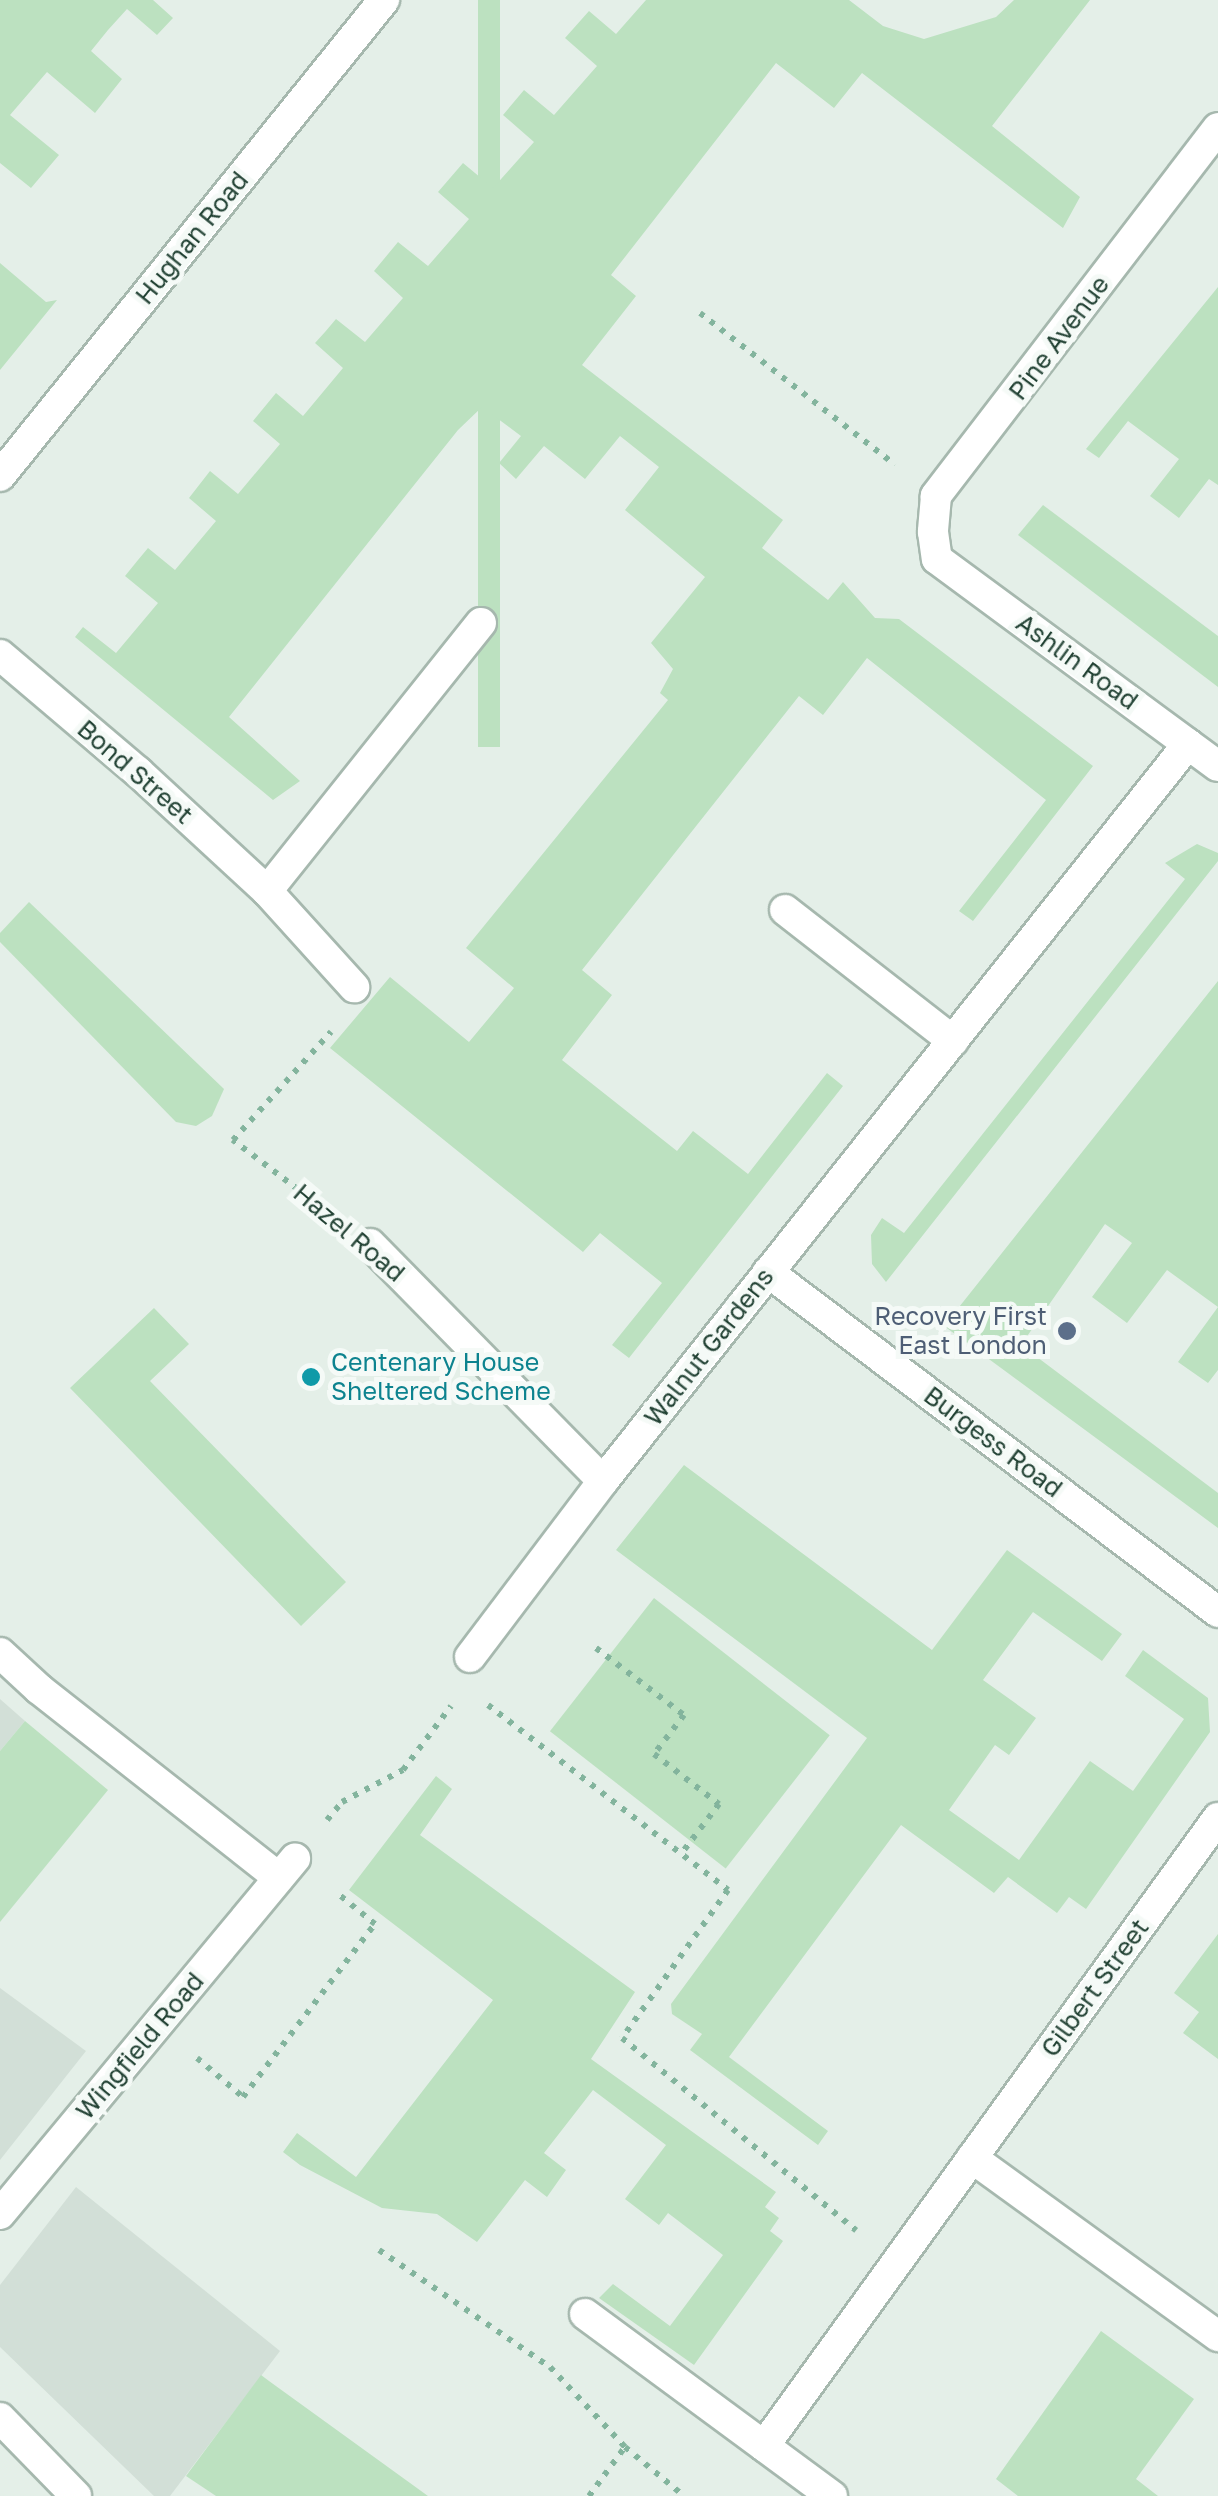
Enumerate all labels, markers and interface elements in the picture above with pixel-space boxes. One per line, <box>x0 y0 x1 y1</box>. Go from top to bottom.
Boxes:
street label: Hughan Road <box>129 166 255 310</box>
street label: Pine Avenue <box>1003 270 1115 406</box>
street label: Ashlin Road <box>1010 608 1144 716</box>
street label: Bond Street <box>71 714 199 830</box>
street label: Hazel Road <box>287 1178 411 1288</box>
street label: Walnut Gardens <box>638 1262 780 1432</box>
place label: Recovery First East London <box>874 1302 1047 1361</box>
marker: Recovery First East London <box>1056 1320 1078 1342</box>
place label: Centenary House Sheltered Scheme <box>331 1348 551 1407</box>
marker: Centenary House Sheltered Scheme <box>300 1366 322 1388</box>
street label: Burgess Road <box>918 1380 1068 1504</box>
street label: Gilbert Street <box>1035 1913 1155 2063</box>
street label: Wingfield Road <box>70 1966 210 2126</box>

